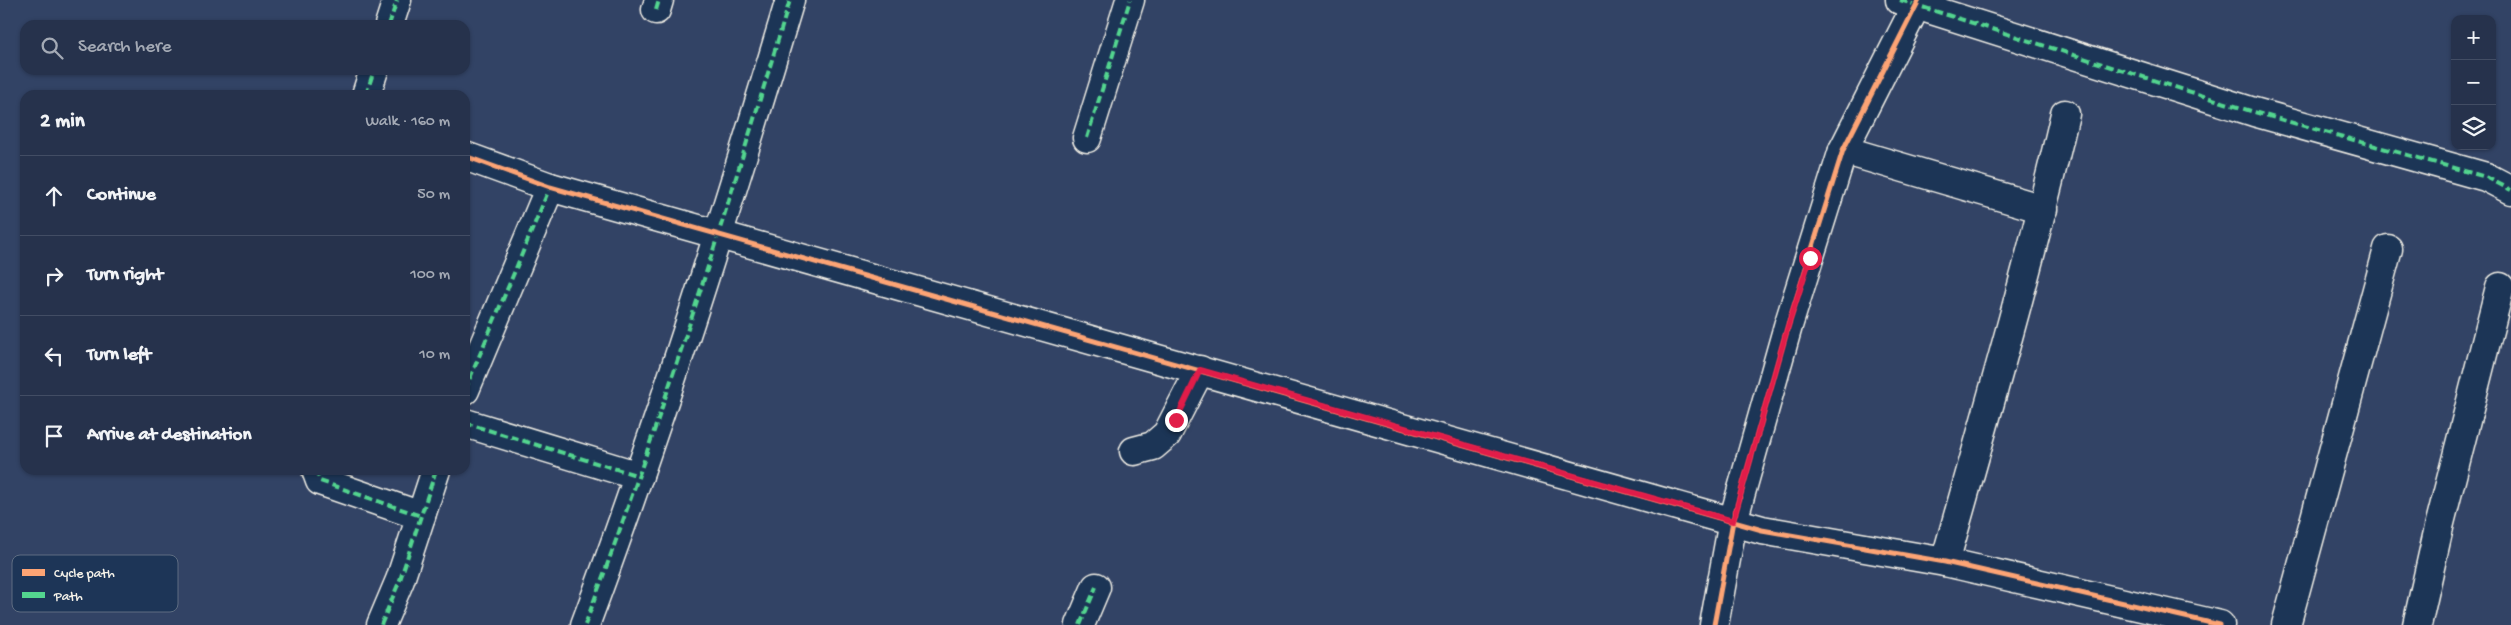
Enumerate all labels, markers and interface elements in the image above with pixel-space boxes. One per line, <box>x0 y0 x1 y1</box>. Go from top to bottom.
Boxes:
map controls <box>2451 15 2496 150</box>
button: + <box>2451 15 2496 60</box>
search box <box>20 20 470 75</box>
icon: search <box>38 34 66 62</box>
text: Search here <box>78 36 172 59</box>
button: − <box>2451 60 2496 105</box>
button: layers <box>2451 105 2496 150</box>
text: 2 min <box>40 110 85 135</box>
text: Walk · 160 m <box>365 113 450 132</box>
icon: ahead <box>40 182 68 210</box>
text: Continue <box>87 184 156 207</box>
text: 50 m <box>417 186 450 205</box>
route start <box>1799 247 1822 270</box>
icon: right <box>40 262 68 290</box>
text: Turn right <box>87 264 163 287</box>
text: 100 m <box>410 266 450 285</box>
icon: left <box>40 342 68 370</box>
text: Turn left <box>87 344 151 367</box>
text: 10 m <box>419 346 450 365</box>
route end <box>1165 409 1188 432</box>
icon: arrive <box>40 422 68 450</box>
text: Arrive at destination <box>87 424 251 447</box>
legend <box>12 555 178 612</box>
text: Cycle path <box>54 566 115 583</box>
text: Path <box>53 589 83 606</box>

